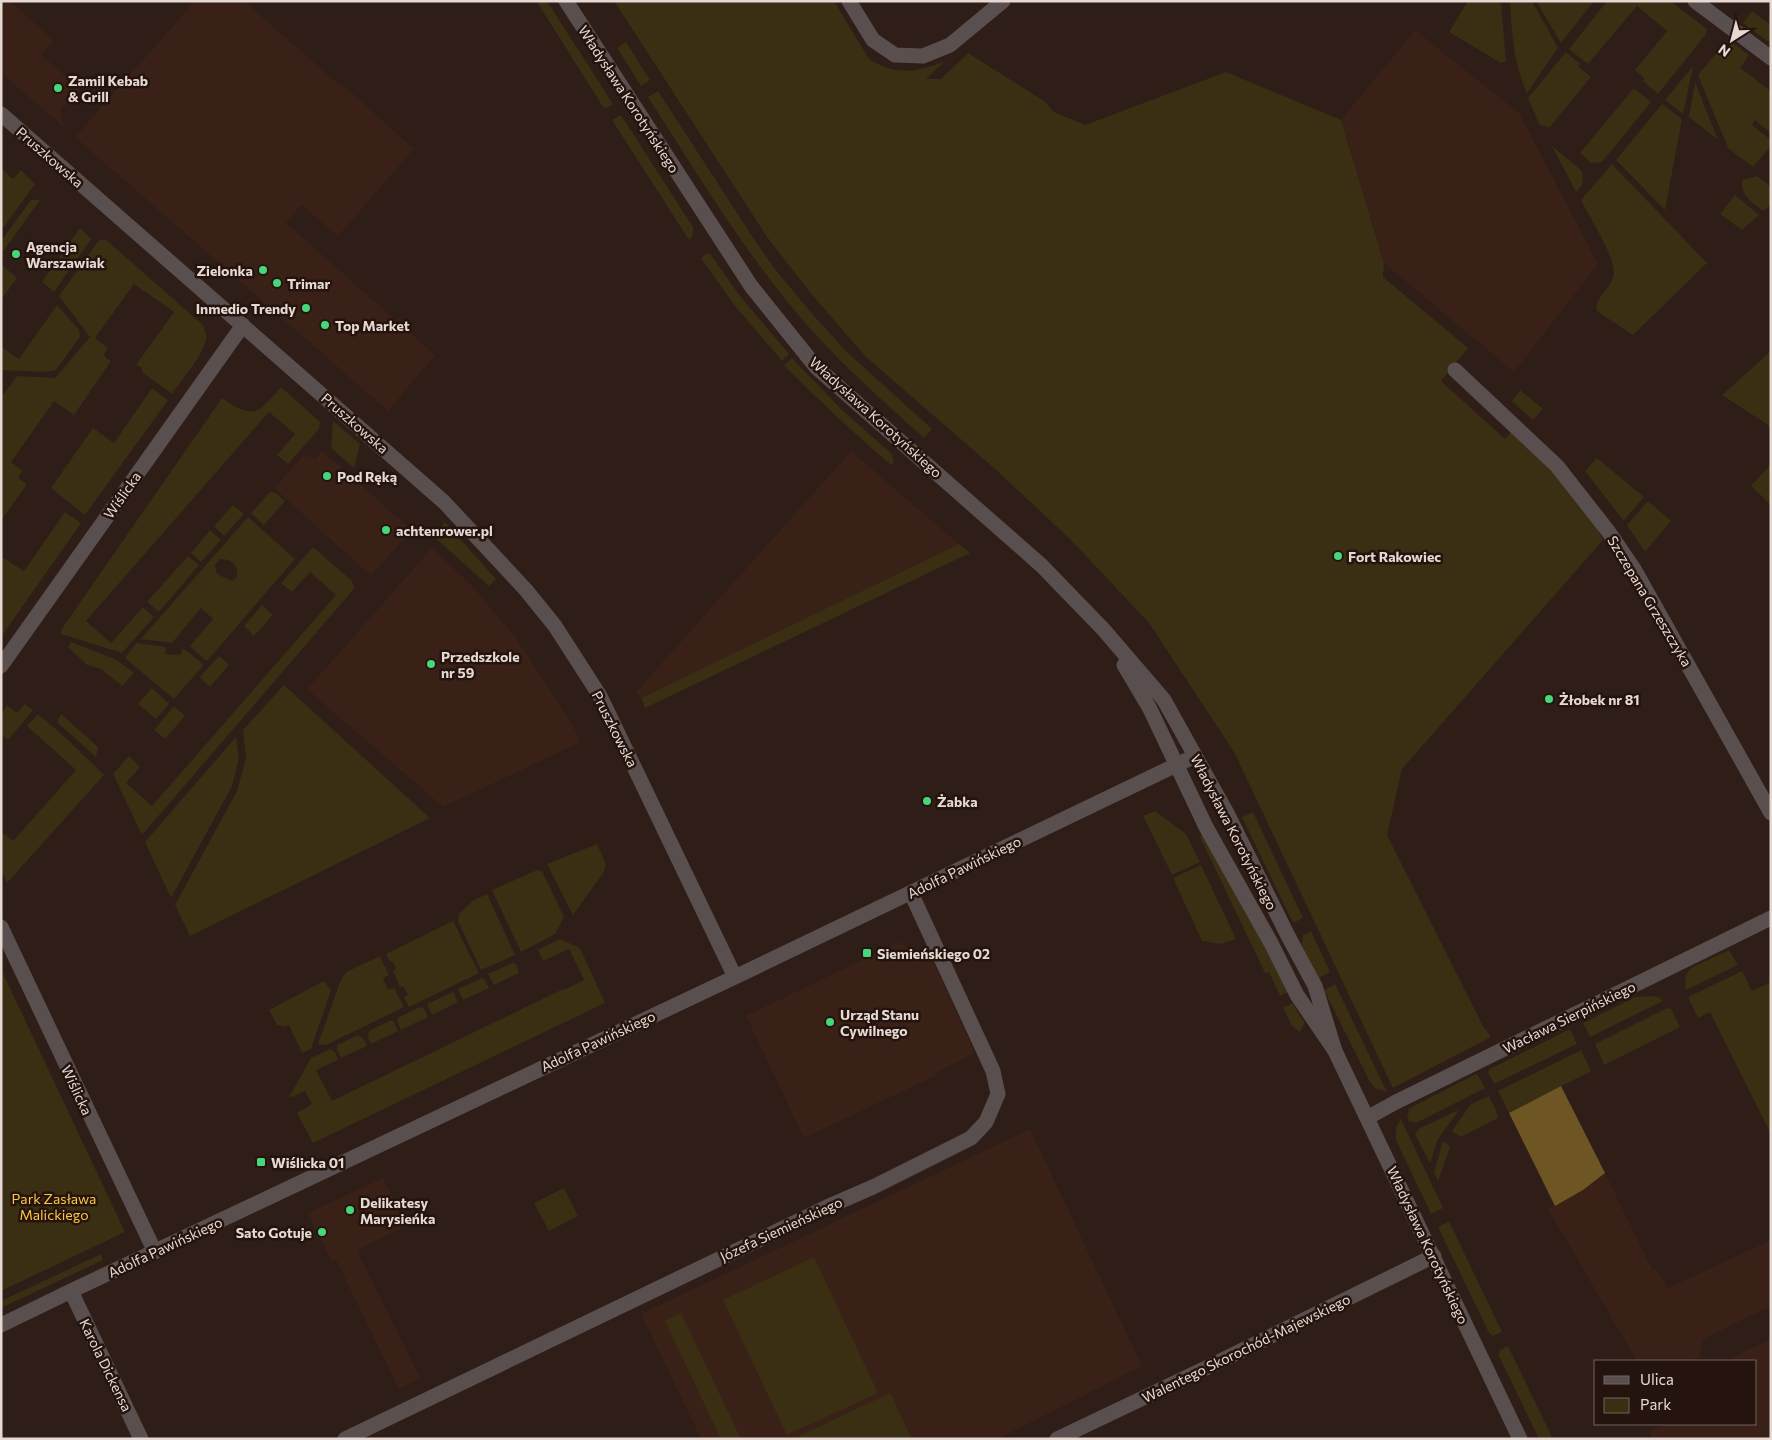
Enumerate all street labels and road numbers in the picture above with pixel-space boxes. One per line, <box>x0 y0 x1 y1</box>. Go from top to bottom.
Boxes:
street label: Władysława Korotyńskiego <box>575 22 683 176</box>
street label: Pruszkowska <box>13 123 87 191</box>
street label: Władysława Korotyńskiego <box>806 353 946 481</box>
street label: Pruszkowska <box>318 389 392 457</box>
street label: Wiślicka <box>100 468 144 522</box>
street label: Szczepana Grzeszczyka <box>1604 533 1696 669</box>
street label: Pruszkowska <box>589 688 641 770</box>
street label: Władysława Korotyńskiego <box>1187 751 1281 913</box>
street label: Adolfa Pawińskiego <box>904 832 1024 902</box>
street label: Wacława Sierpińskiego <box>1500 977 1638 1057</box>
street label: Adolfa Pawińskiego <box>538 1007 658 1075</box>
street label: Wiślicka <box>58 1062 96 1118</box>
street label: Władysława Korotyńskiego <box>1384 1163 1472 1327</box>
street label: Józefa Siemieńskiego <box>717 1193 845 1265</box>
street label: Adolfa Pawińskiego <box>105 1213 225 1281</box>
street label: Walentego Skorochód-Majewskiego <box>1139 1290 1353 1406</box>
street label: Karola Dickensa <box>76 1316 136 1414</box>

